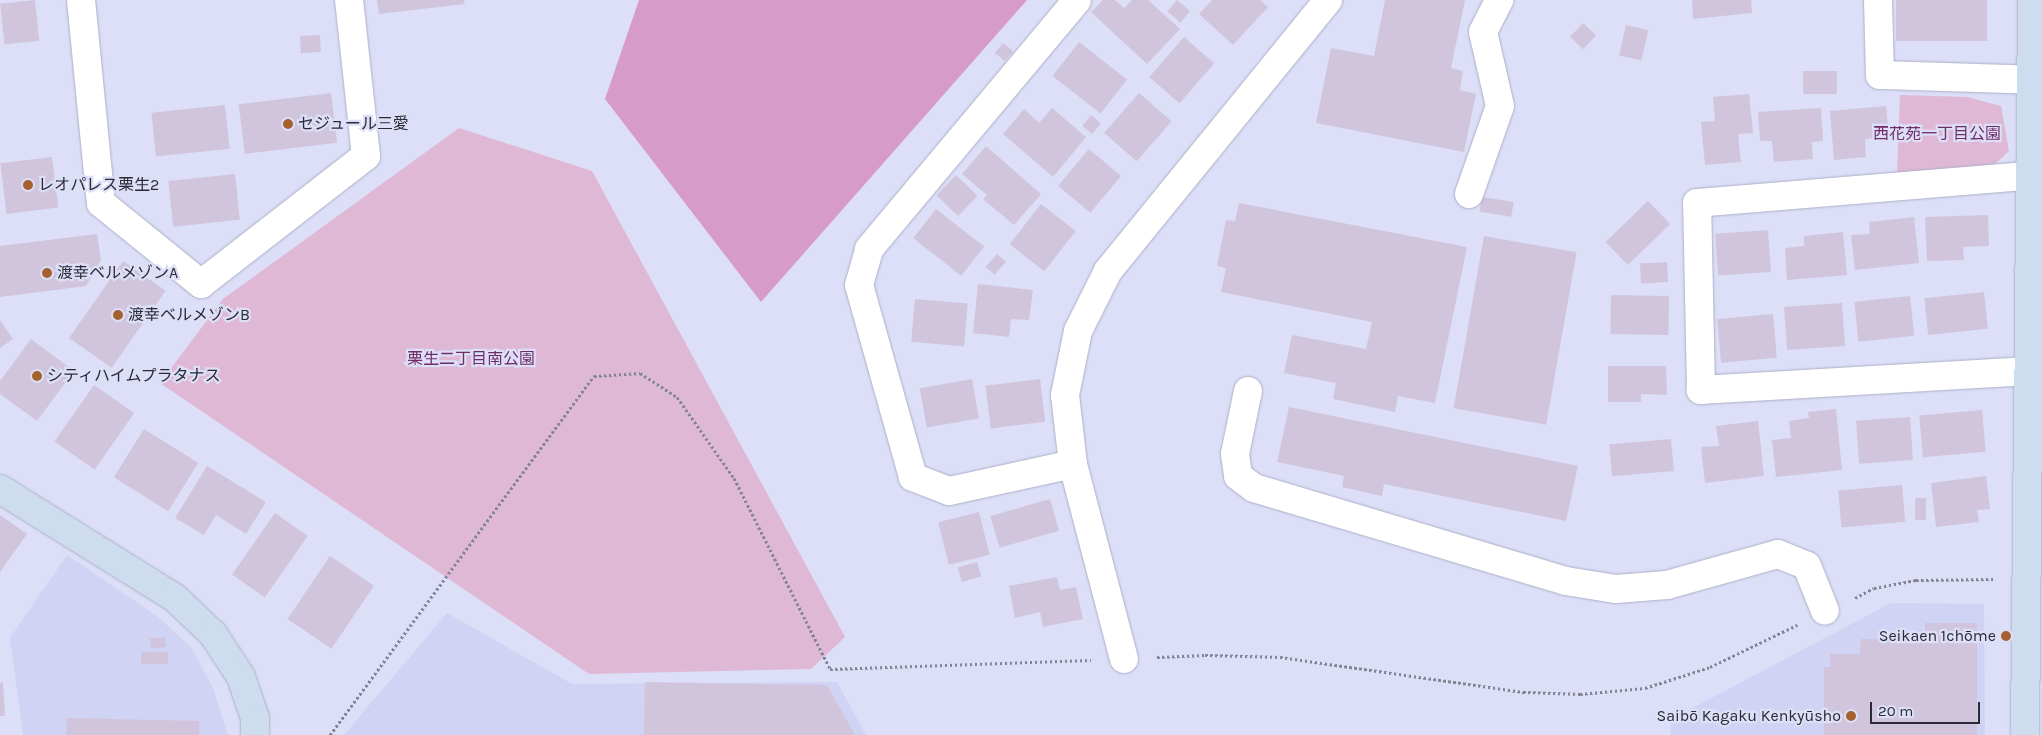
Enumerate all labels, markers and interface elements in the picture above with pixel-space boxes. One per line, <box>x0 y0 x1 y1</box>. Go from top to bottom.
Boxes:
place label: セジュール三愛 <box>298 114 410 134</box>
marker: セジュール三愛 <box>282 118 294 130</box>
park label: 西花苑一丁目公園 <box>1873 124 2001 144</box>
place label: レオパレス栗生2 <box>38 175 159 195</box>
marker: レオパレス栗生2 <box>22 179 34 191</box>
place label: 渡幸ベルメゾンA <box>57 263 178 283</box>
marker: 渡幸ベルメゾンA <box>41 267 53 279</box>
place label: 渡幸ベルメゾンB <box>128 305 250 325</box>
marker: 渡幸ベルメゾンB <box>112 309 124 321</box>
park label: 栗生二丁目南公園 <box>407 349 535 369</box>
place label: シティハイムプラタナス <box>47 366 223 386</box>
marker: シティハイムプラタナス <box>31 370 43 382</box>
place label: Seikaen 1chōme <box>1879 626 1996 646</box>
marker: Seikaen 1chōme <box>2000 630 2012 642</box>
scale bar <box>1872 692 1982 724</box>
text: 20 m <box>1878 702 1913 720</box>
place label: Saibō Kagaku Kenkyūsho <box>1657 706 1841 726</box>
marker: Saibō Kagaku Kenkyūsho <box>1845 710 1857 722</box>

